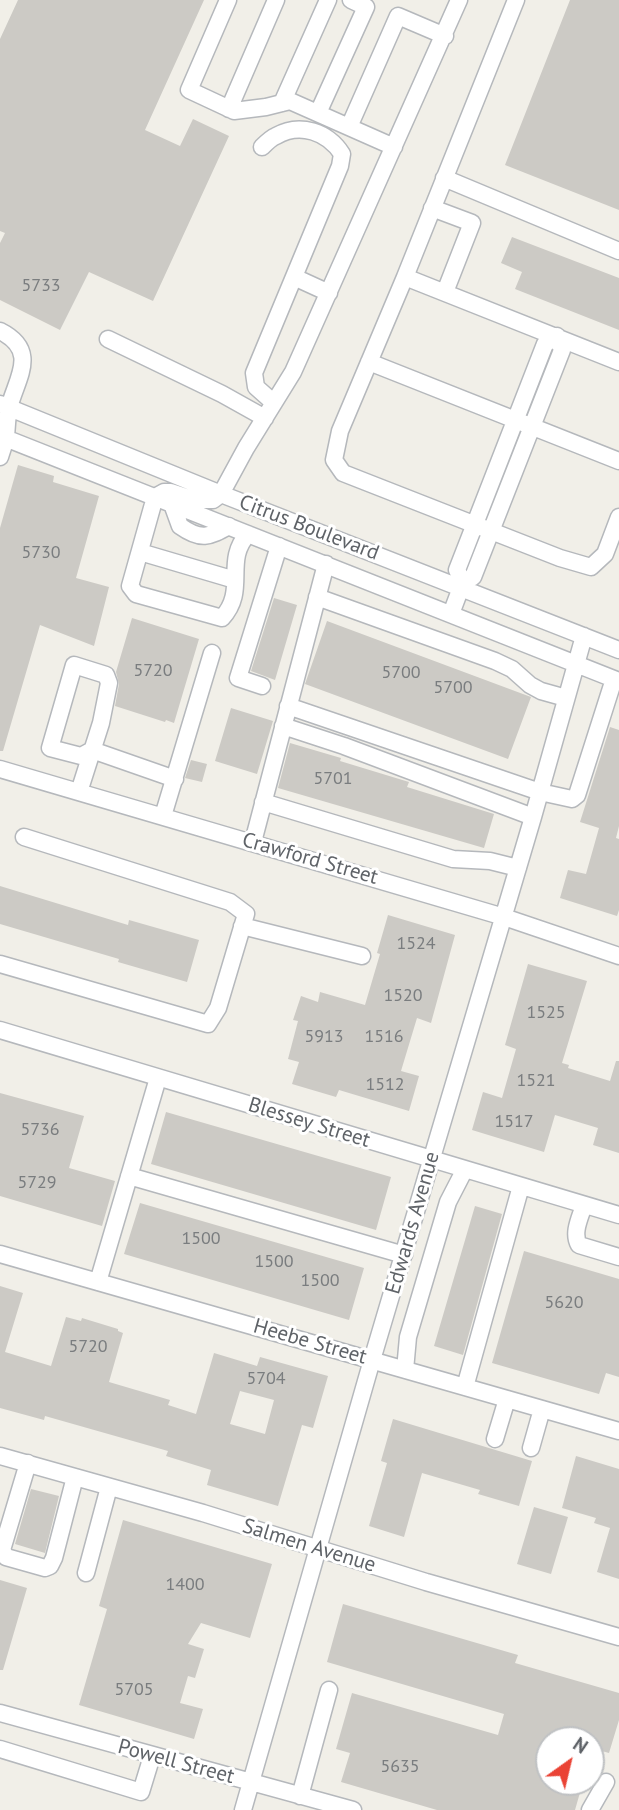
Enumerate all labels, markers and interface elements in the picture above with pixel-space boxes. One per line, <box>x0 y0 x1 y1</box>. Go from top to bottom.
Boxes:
house number: 5733 <box>21 275 61 297</box>
street label: Citrus Boulevard <box>235 490 383 566</box>
house number: 5730 <box>21 542 61 564</box>
house number: 5720 <box>133 660 173 682</box>
house number: 5700 <box>381 662 421 684</box>
house number: 5700 <box>433 677 473 699</box>
house number: 5701 <box>313 768 353 790</box>
street label: Crawford Street <box>239 828 381 890</box>
house number: 1524 <box>396 933 436 955</box>
house number: 1520 <box>383 985 423 1007</box>
house number: 1525 <box>526 1002 566 1024</box>
house number: 5913 <box>304 1026 344 1048</box>
house number: 1516 <box>364 1026 404 1048</box>
house number: 1521 <box>516 1070 556 1092</box>
house number: 1512 <box>365 1074 405 1096</box>
street label: Blessey Street <box>245 1093 373 1153</box>
house number: 1517 <box>494 1111 534 1133</box>
house number: 5736 <box>20 1119 60 1141</box>
street label: Edwards Avenue <box>381 1149 445 1297</box>
house number: 5729 <box>17 1172 57 1194</box>
house number: 1500 <box>181 1228 221 1250</box>
house number: 1500 <box>254 1251 294 1273</box>
house number: 1500 <box>300 1270 340 1292</box>
house number: 5620 <box>544 1292 584 1314</box>
street label: Heebe Street <box>251 1314 369 1370</box>
house number: 5720 <box>68 1336 108 1358</box>
house number: 5704 <box>246 1368 286 1390</box>
street label: Salmen Avenue <box>239 1514 379 1578</box>
house number: 1400 <box>165 1574 205 1596</box>
house number: 5705 <box>114 1679 154 1701</box>
north arrow <box>535 1726 605 1796</box>
text: N <box>569 1732 593 1759</box>
street label: Powell Street <box>115 1734 237 1790</box>
house number: 5635 <box>380 1756 420 1778</box>

